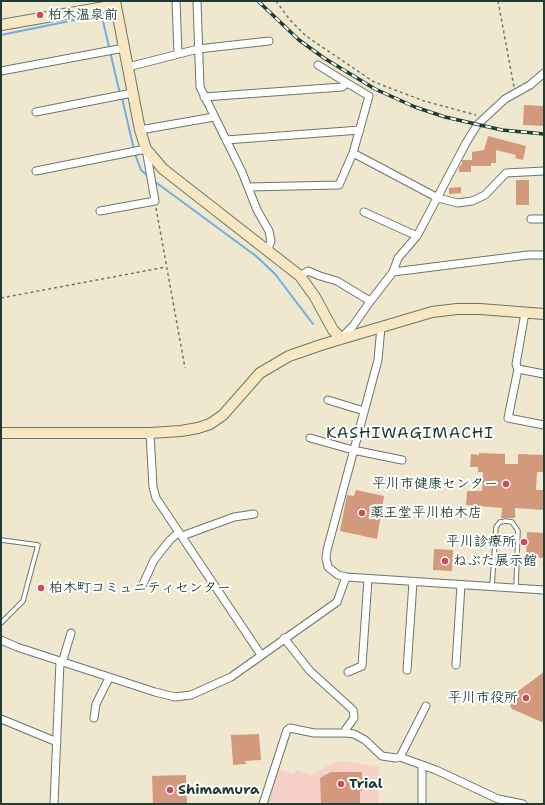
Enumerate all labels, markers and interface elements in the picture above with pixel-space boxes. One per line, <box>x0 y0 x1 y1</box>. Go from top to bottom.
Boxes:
place label: 柏木温泉前 <box>48 7 118 23</box>
marker: 柏木温泉前 <box>35 10 45 20</box>
district label: KASHIWAGIMACHI <box>326 424 494 444</box>
place label: 平川市健康センター <box>372 476 498 492</box>
marker: 平川市健康センター <box>501 479 511 489</box>
place label: 薬王堂平川柏木店 <box>370 505 482 521</box>
marker: 薬王堂平川柏木店 <box>357 508 367 518</box>
place label: 平川診療所 <box>446 534 516 550</box>
marker: 平川診療所 <box>519 537 529 547</box>
place label: ねぷた展示館 <box>453 553 537 569</box>
marker: ねぷた展示館 <box>440 556 450 566</box>
place label: 柏木町コミュニティセンター <box>49 580 231 596</box>
marker: 柏木町コミュニティセンター <box>36 583 46 593</box>
place label: 平川市役所 <box>448 690 518 706</box>
marker: 平川市役所 <box>521 693 531 703</box>
place label: Trial <box>349 776 383 792</box>
marker: Trial <box>336 779 346 789</box>
place label: Shimamura <box>178 782 260 798</box>
marker: Shimamura <box>165 785 175 795</box>

